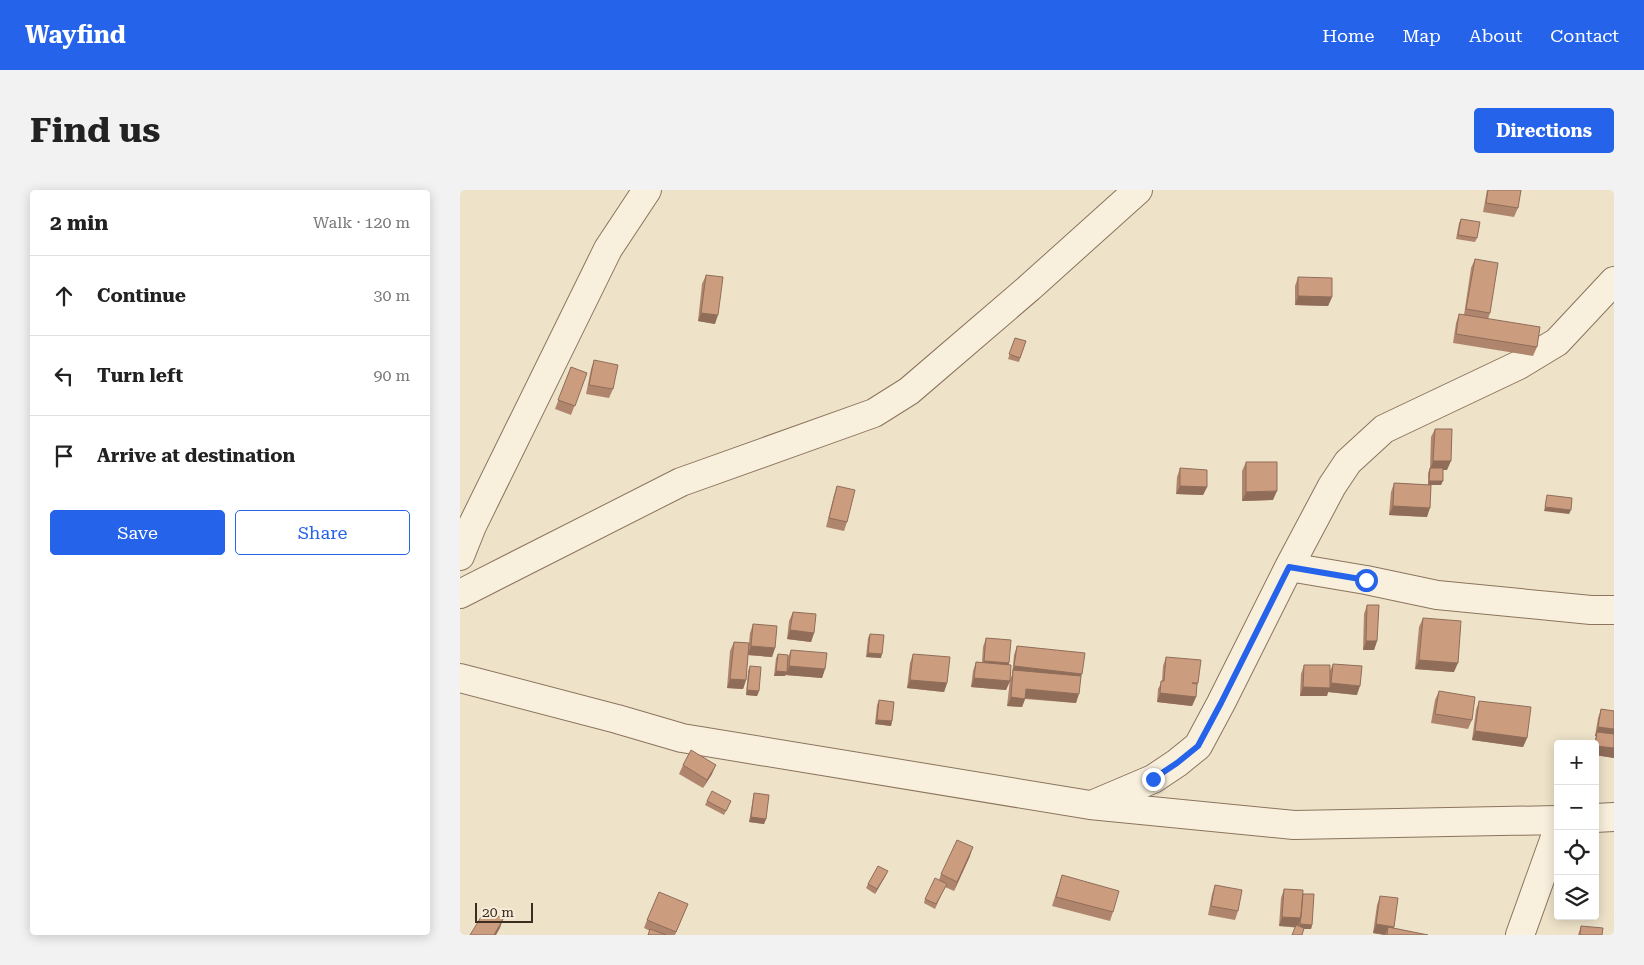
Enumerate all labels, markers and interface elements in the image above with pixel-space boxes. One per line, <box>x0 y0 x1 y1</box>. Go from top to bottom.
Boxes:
text: Wayfind <box>25 21 126 49</box>
text: Home <box>1322 25 1374 46</box>
text: Map <box>1402 25 1441 46</box>
text: About <box>1469 25 1522 46</box>
text: Contact <box>1550 25 1619 46</box>
button: Directions <box>1474 108 1614 153</box>
text: Find us <box>30 110 160 151</box>
text: 2 min <box>50 211 108 235</box>
text: Walk · 120 m <box>313 213 410 232</box>
icon: ahead <box>50 282 78 310</box>
text: Continue <box>97 284 186 307</box>
text: 30 m <box>373 286 410 305</box>
icon: left <box>50 362 78 390</box>
text: Turn left <box>97 364 183 387</box>
text: 90 m <box>373 366 410 385</box>
icon: arrive <box>50 442 78 470</box>
text: Arrive at destination <box>97 444 295 467</box>
button: Save <box>50 510 225 555</box>
button: Share <box>235 510 410 555</box>
route start <box>1355 569 1378 592</box>
map controls <box>1554 740 1599 920</box>
button: + <box>1554 740 1599 785</box>
route end <box>1142 768 1165 791</box>
button: − <box>1554 785 1599 830</box>
button: locate <box>1554 830 1599 875</box>
button: layers <box>1554 875 1599 920</box>
scale bar <box>475 900 532 923</box>
text: 20 m <box>482 904 514 920</box>

